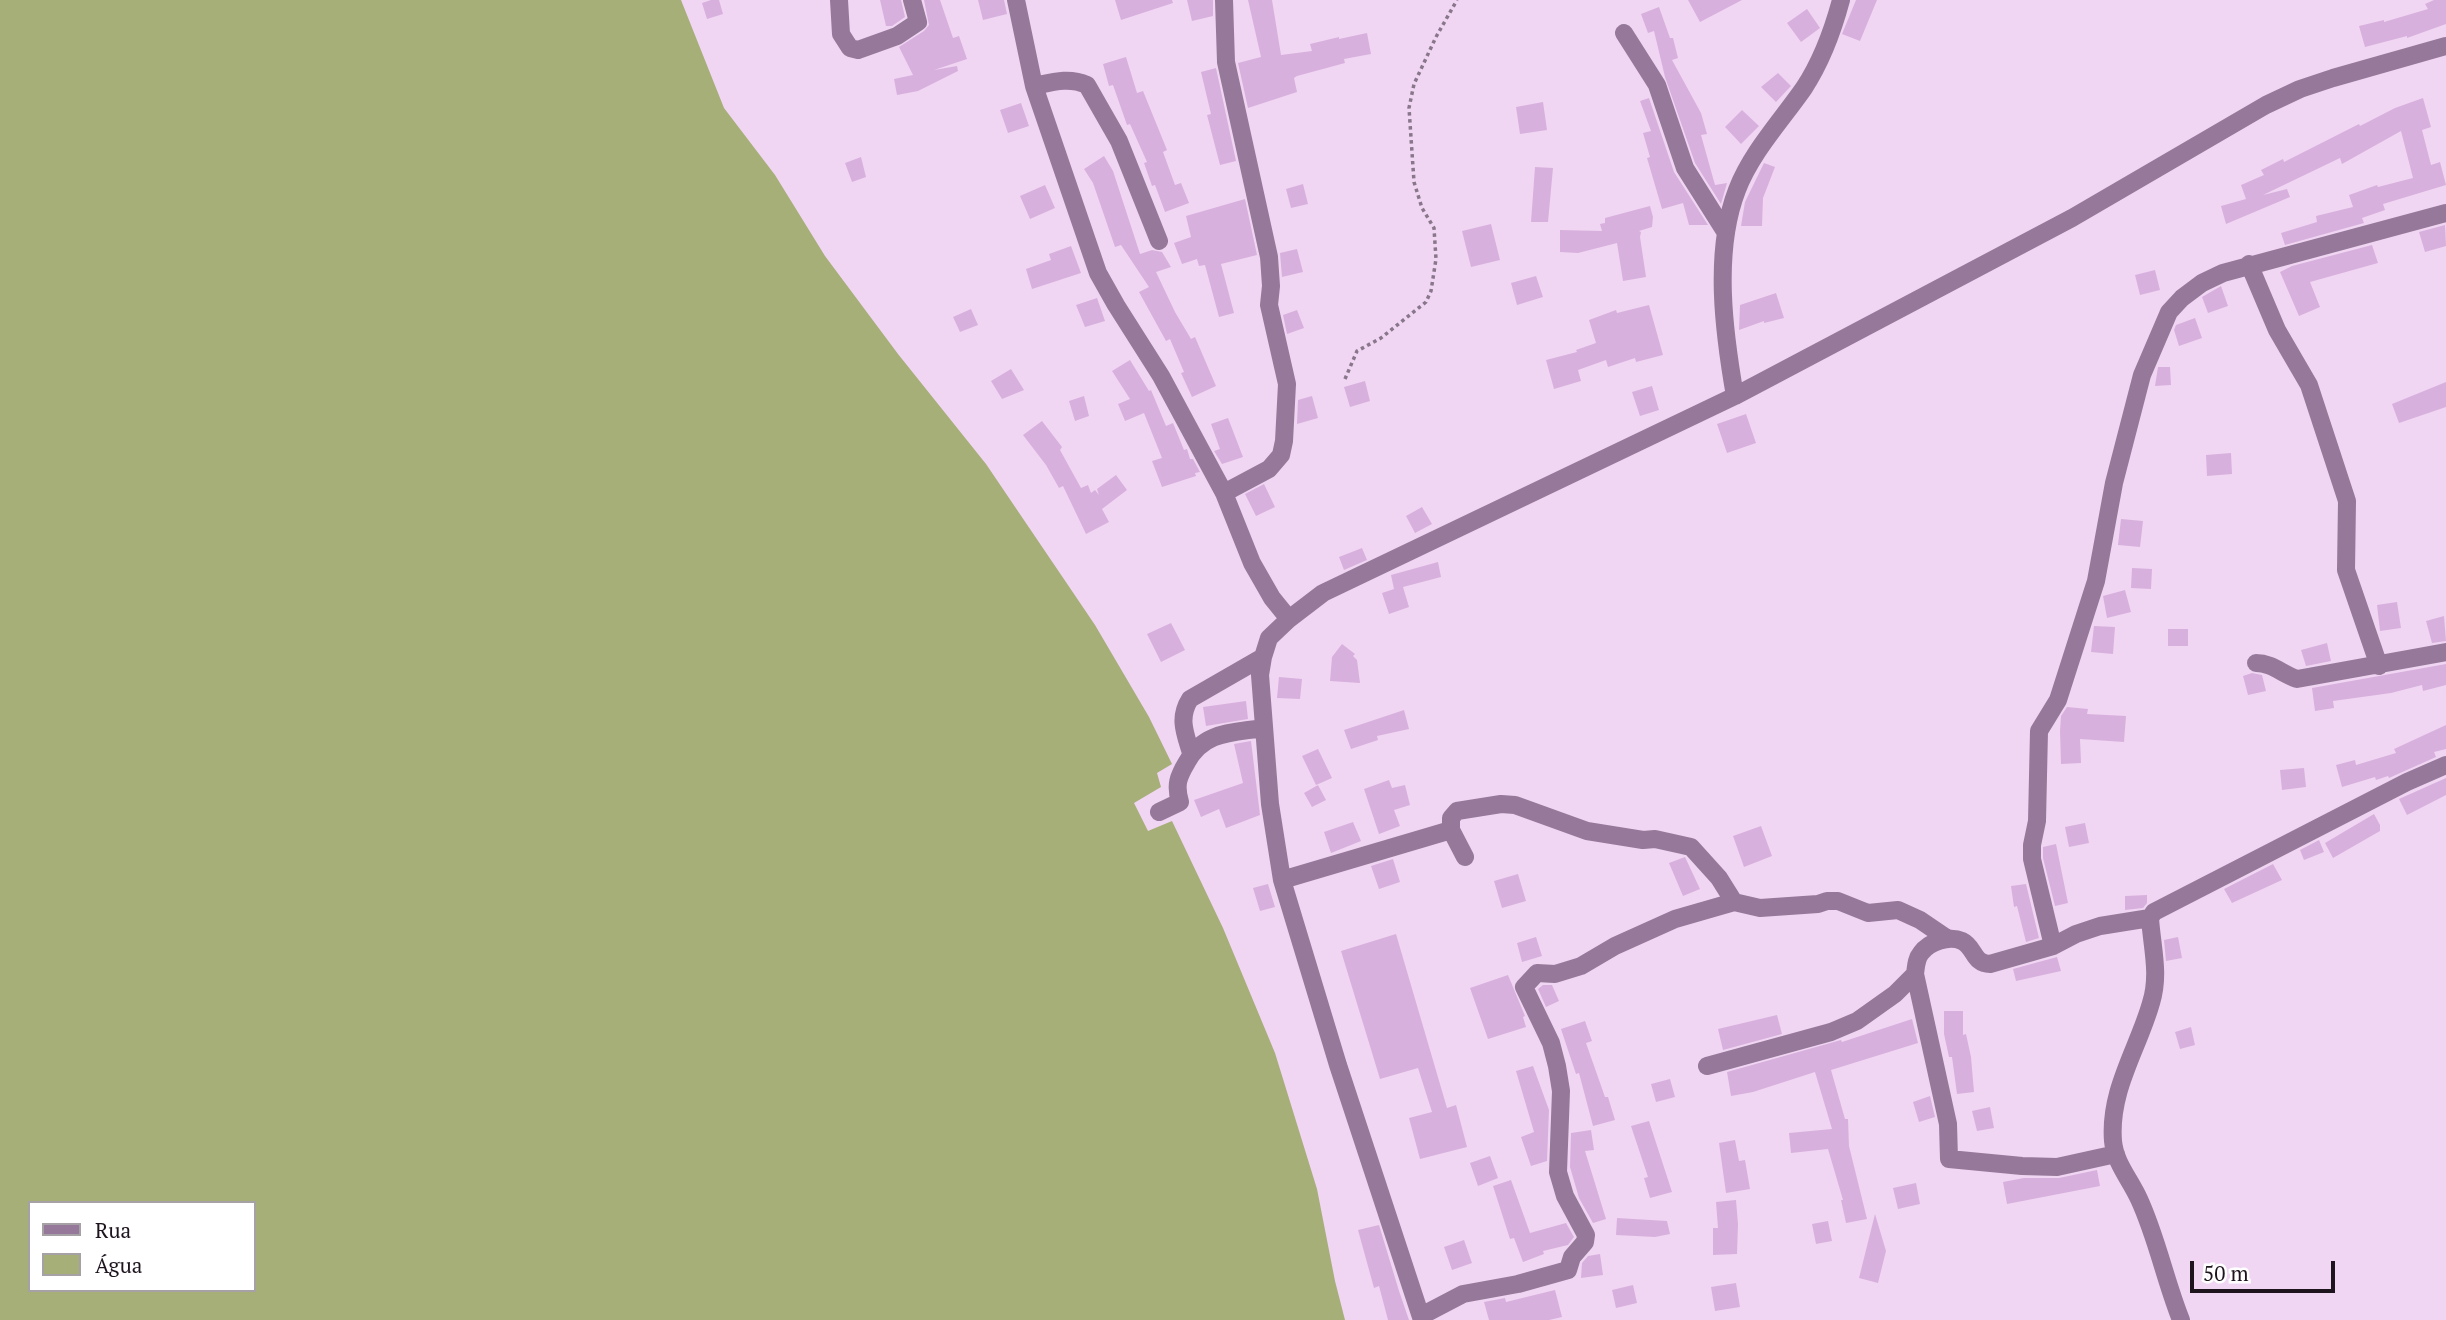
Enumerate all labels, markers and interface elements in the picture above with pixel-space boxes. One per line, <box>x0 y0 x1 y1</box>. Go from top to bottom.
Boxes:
legend <box>28 1201 256 1292</box>
text: Rua <box>95 1216 131 1244</box>
scale bar <box>2194 1246 2339 1290</box>
text: Água <box>95 1251 142 1279</box>
text: 50 m <box>2203 1259 2249 1287</box>

